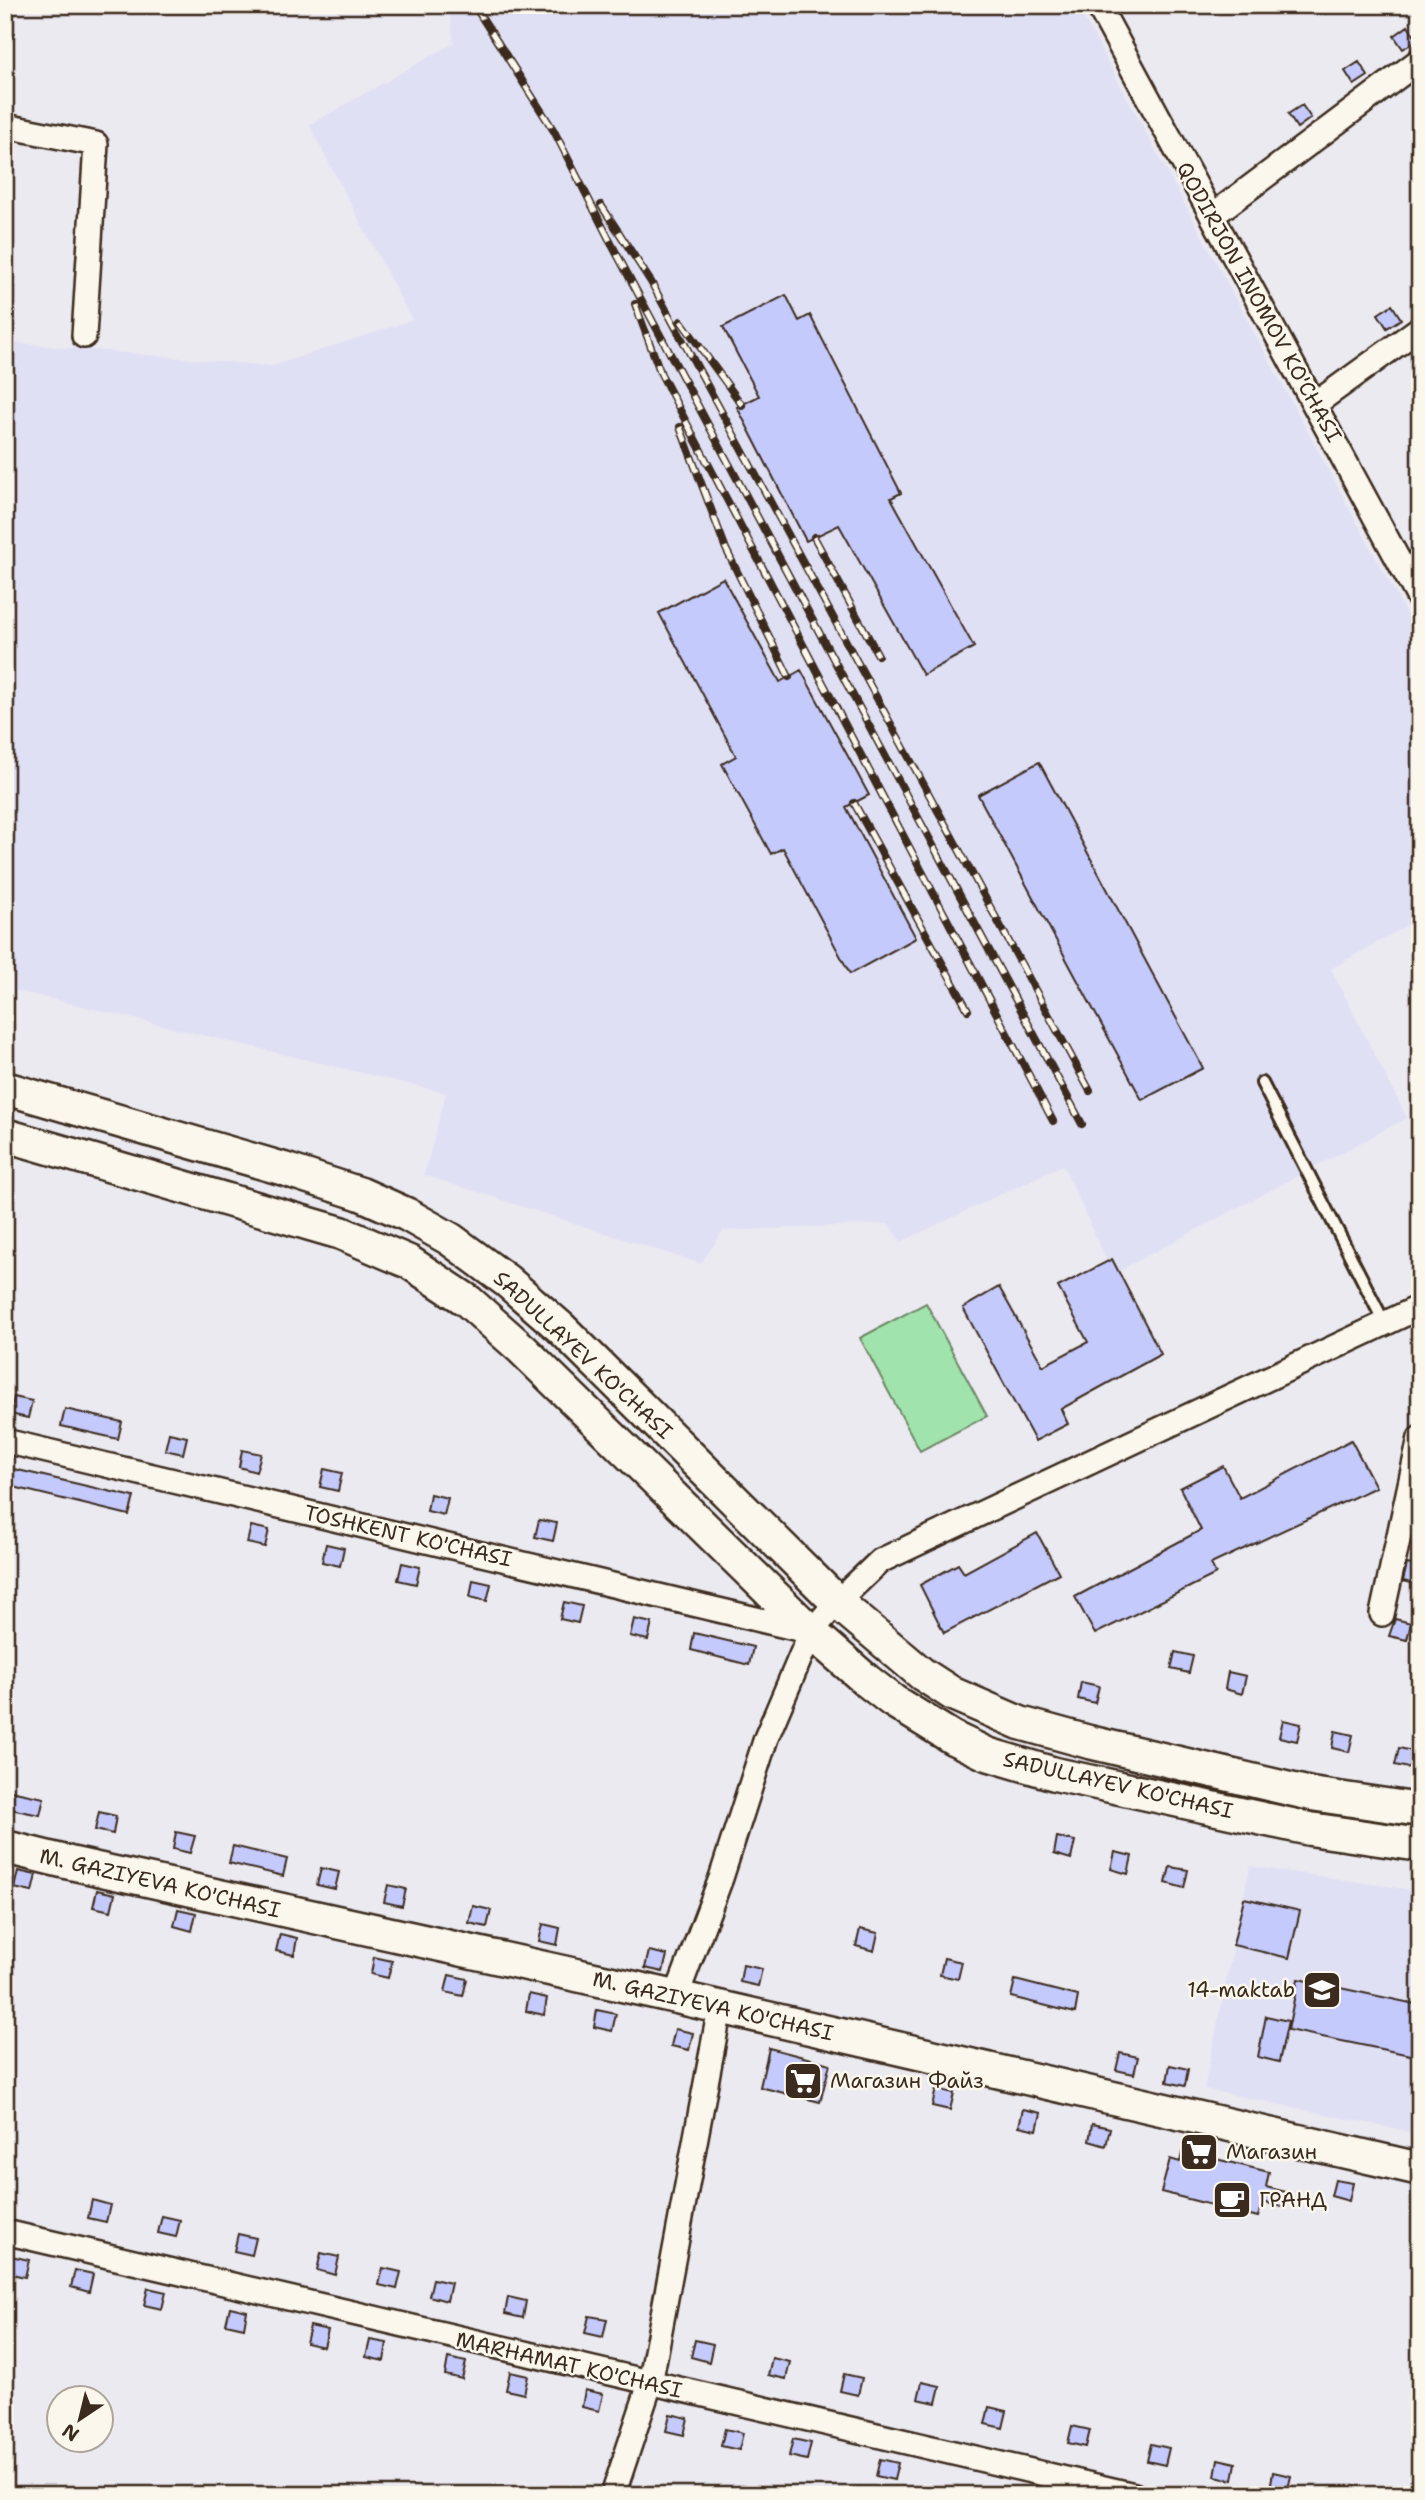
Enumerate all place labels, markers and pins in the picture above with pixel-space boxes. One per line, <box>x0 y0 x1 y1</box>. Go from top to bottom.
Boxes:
school or university icon: 14-maktab <box>1301 1969 1343 2011</box>
place label: 14-maktab <box>1187 1976 1295 2004</box>
supermarket icon: Магазин Файз <box>782 2060 824 2102</box>
place label: Магазин Файз <box>830 2067 984 2095</box>
supermarket icon: Магазин <box>1178 2131 1220 2173</box>
place label: Магазин <box>1226 2138 1317 2166</box>
cafe icon: ГРАНД <box>1211 2179 1253 2221</box>
place label: ГРАНД <box>1259 2186 1327 2214</box>

